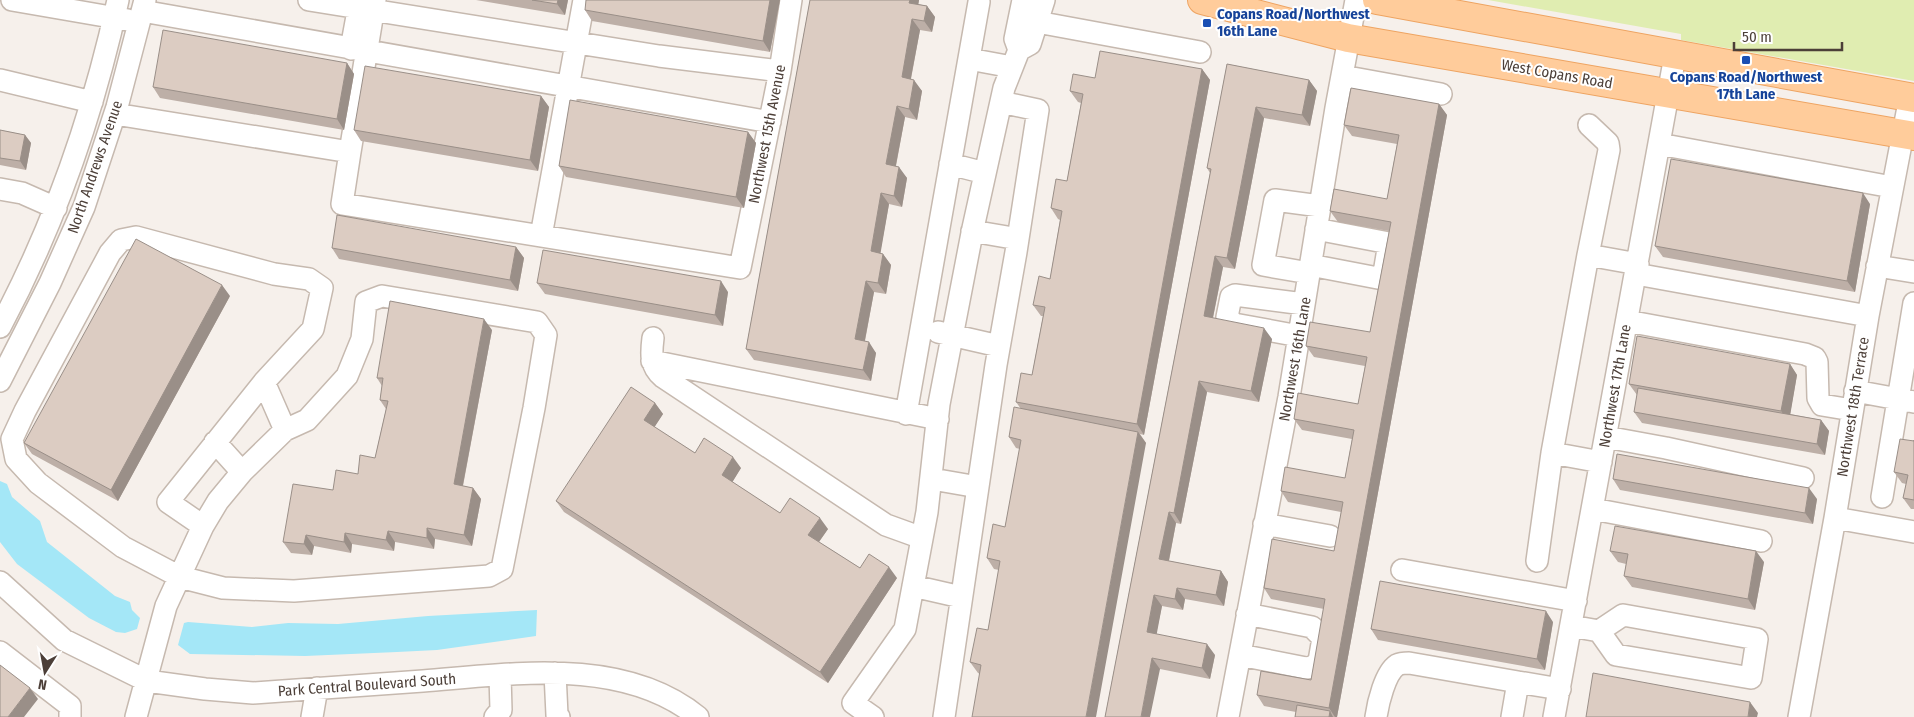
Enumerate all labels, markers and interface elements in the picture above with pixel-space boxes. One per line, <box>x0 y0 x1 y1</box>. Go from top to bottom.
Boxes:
place label: Copans Road/Northwest 16th Lane <box>1217 5 1370 40</box>
marker: Copans Road/Northwest 16th Lane <box>1201 17 1213 29</box>
scale bar <box>1734 20 1842 52</box>
text: 50 m <box>1742 28 1772 46</box>
marker: Copans Road/Northwest 17th Lane <box>1740 54 1752 66</box>
street label: West Copans Road <box>1500 55 1614 93</box>
street label: Northwest 15th Avenue <box>745 63 789 205</box>
place label: Copans Road/Northwest 17th Lane <box>1670 68 1823 103</box>
street label: North Andrews Avenue <box>64 98 126 236</box>
street label: Northwest 16th Lane <box>1275 295 1315 423</box>
street label: Northwest 17th Lane <box>1595 323 1635 449</box>
street label: Northwest 18th Terrace <box>1833 336 1873 478</box>
north arrow <box>20 647 70 697</box>
street label: Park Central Boulevard South <box>277 670 457 700</box>
text: N <box>37 675 48 693</box>

